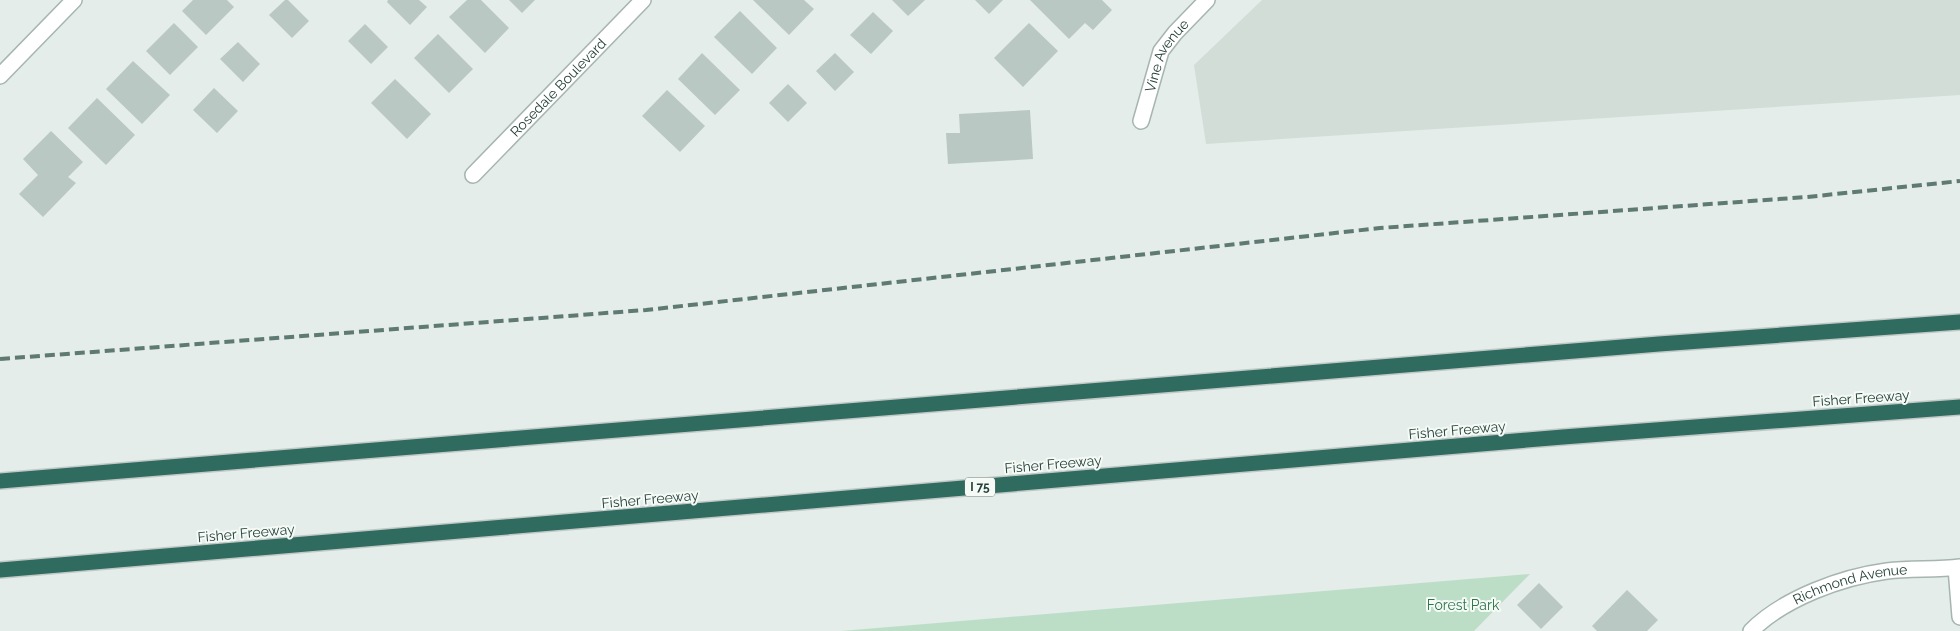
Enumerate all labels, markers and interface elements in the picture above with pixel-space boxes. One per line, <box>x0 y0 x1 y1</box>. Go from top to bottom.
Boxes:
street label: Vine Avenue <box>1142 16 1192 94</box>
street label: Rosedale Boulevard <box>507 35 609 140</box>
street label: Fisher Freeway <box>1812 387 1911 409</box>
street label: Fisher Freeway <box>1408 418 1507 442</box>
street label: Fisher Freeway <box>1004 452 1103 476</box>
road number: I 75 <box>965 478 995 497</box>
street label: Fisher Freeway <box>601 487 700 511</box>
street label: Fisher Freeway <box>197 521 296 545</box>
street label: Richmond Avenue <box>1790 561 1908 608</box>
park label: Forest Park <box>1427 597 1500 613</box>

